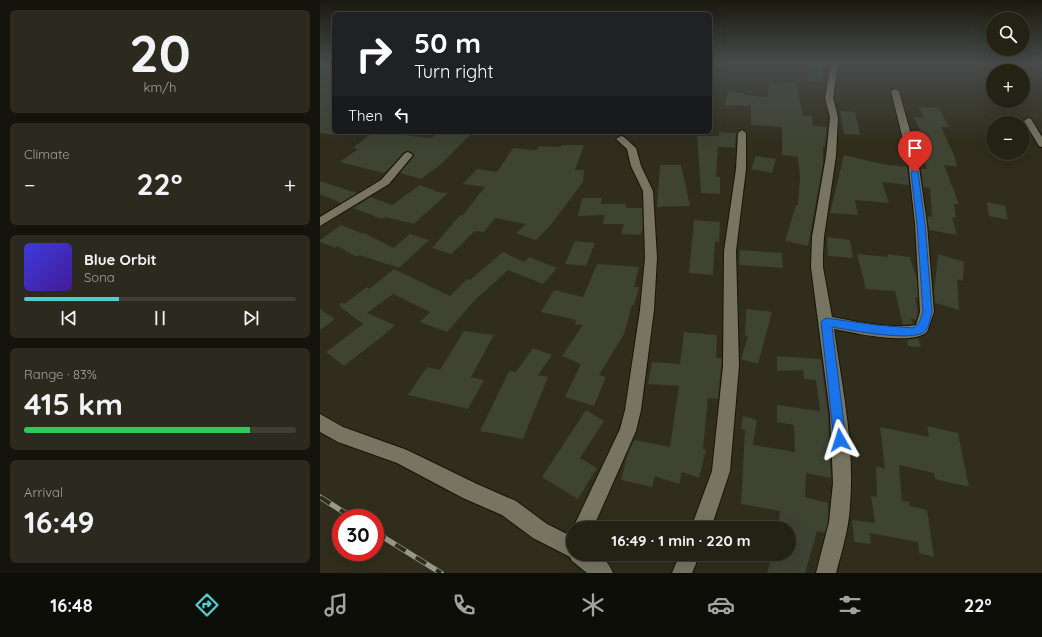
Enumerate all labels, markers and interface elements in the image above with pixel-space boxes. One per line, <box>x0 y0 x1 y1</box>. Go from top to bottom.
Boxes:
map controls <box>986 12 1030 160</box>
button: search <box>986 12 1030 56</box>
text: 20 <box>129 20 191 85</box>
text: 50 m <box>414 25 481 60</box>
icon: right <box>348 28 400 80</box>
text: Turn right <box>414 60 494 83</box>
button: + <box>986 64 1030 108</box>
text: km/h <box>144 79 176 95</box>
icon: left <box>391 104 413 126</box>
text: Then <box>348 106 383 125</box>
button: − <box>986 116 1030 160</box>
pin <box>898 131 932 172</box>
icon: arrive <box>904 137 926 159</box>
text: Climate <box>24 146 70 162</box>
text: 22° <box>137 165 182 203</box>
text: − <box>24 171 35 199</box>
text: + <box>284 171 296 199</box>
text: Blue Orbit <box>84 250 157 269</box>
text: Sona <box>84 269 115 285</box>
icon: previous <box>58 307 80 329</box>
icon: pause <box>149 307 171 329</box>
icon: next <box>240 307 262 329</box>
text: Range · 83% <box>24 366 97 382</box>
text: 415 km <box>24 385 123 423</box>
position arrow <box>819 419 861 461</box>
text: Arrival <box>24 484 63 500</box>
text: 16:49 <box>24 503 95 541</box>
speed limit sign: 30 <box>332 509 384 561</box>
text: 16:49 · 1 min · 220 m <box>611 531 751 550</box>
icon: directions <box>193 591 221 619</box>
icon: music <box>322 591 350 619</box>
icon: phone <box>450 591 478 619</box>
icon: climate <box>579 591 607 619</box>
icon: car <box>707 591 735 619</box>
icon: filters <box>836 591 864 619</box>
text: 16:48 <box>50 594 93 617</box>
text: 22° <box>964 594 992 617</box>

